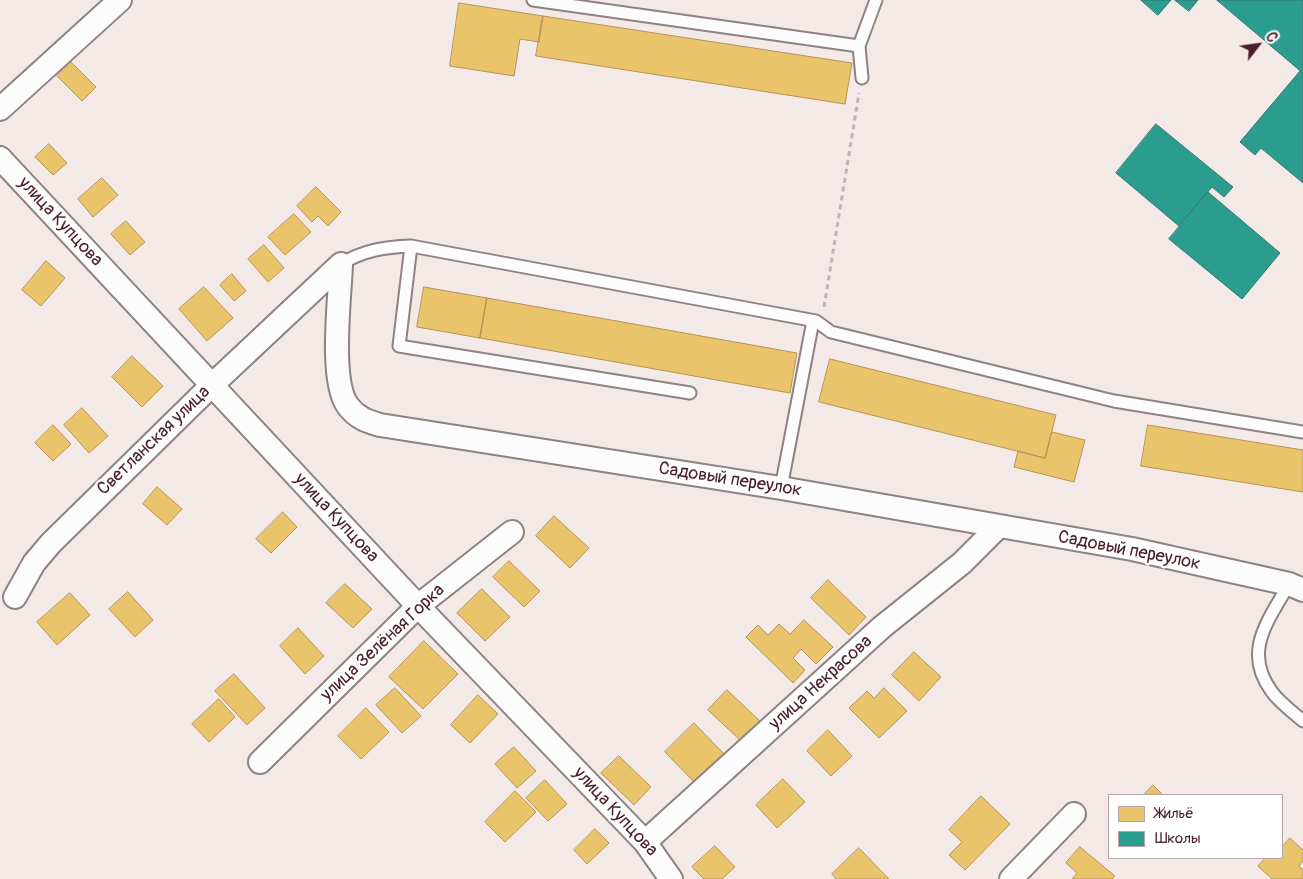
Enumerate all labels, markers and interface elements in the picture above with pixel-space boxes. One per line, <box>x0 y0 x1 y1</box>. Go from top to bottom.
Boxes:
north arrow <box>1233 20 1283 70</box>
text: С <box>1262 29 1281 45</box>
street label: улица Купцова <box>13 173 107 271</box>
street label: Светланская улица <box>93 382 215 500</box>
street label: Садовый переулок <box>657 458 803 502</box>
street label: улица Купцова <box>289 469 383 567</box>
street label: Садовый переулок <box>1056 527 1202 575</box>
street label: улица Зелёная Горка <box>316 580 450 706</box>
street label: улица Некрасова <box>765 631 877 735</box>
street label: улица Купцова <box>568 763 662 861</box>
legend <box>1108 794 1283 859</box>
text: Жильё <box>1155 804 1194 823</box>
text: Школы <box>1155 829 1201 848</box>

